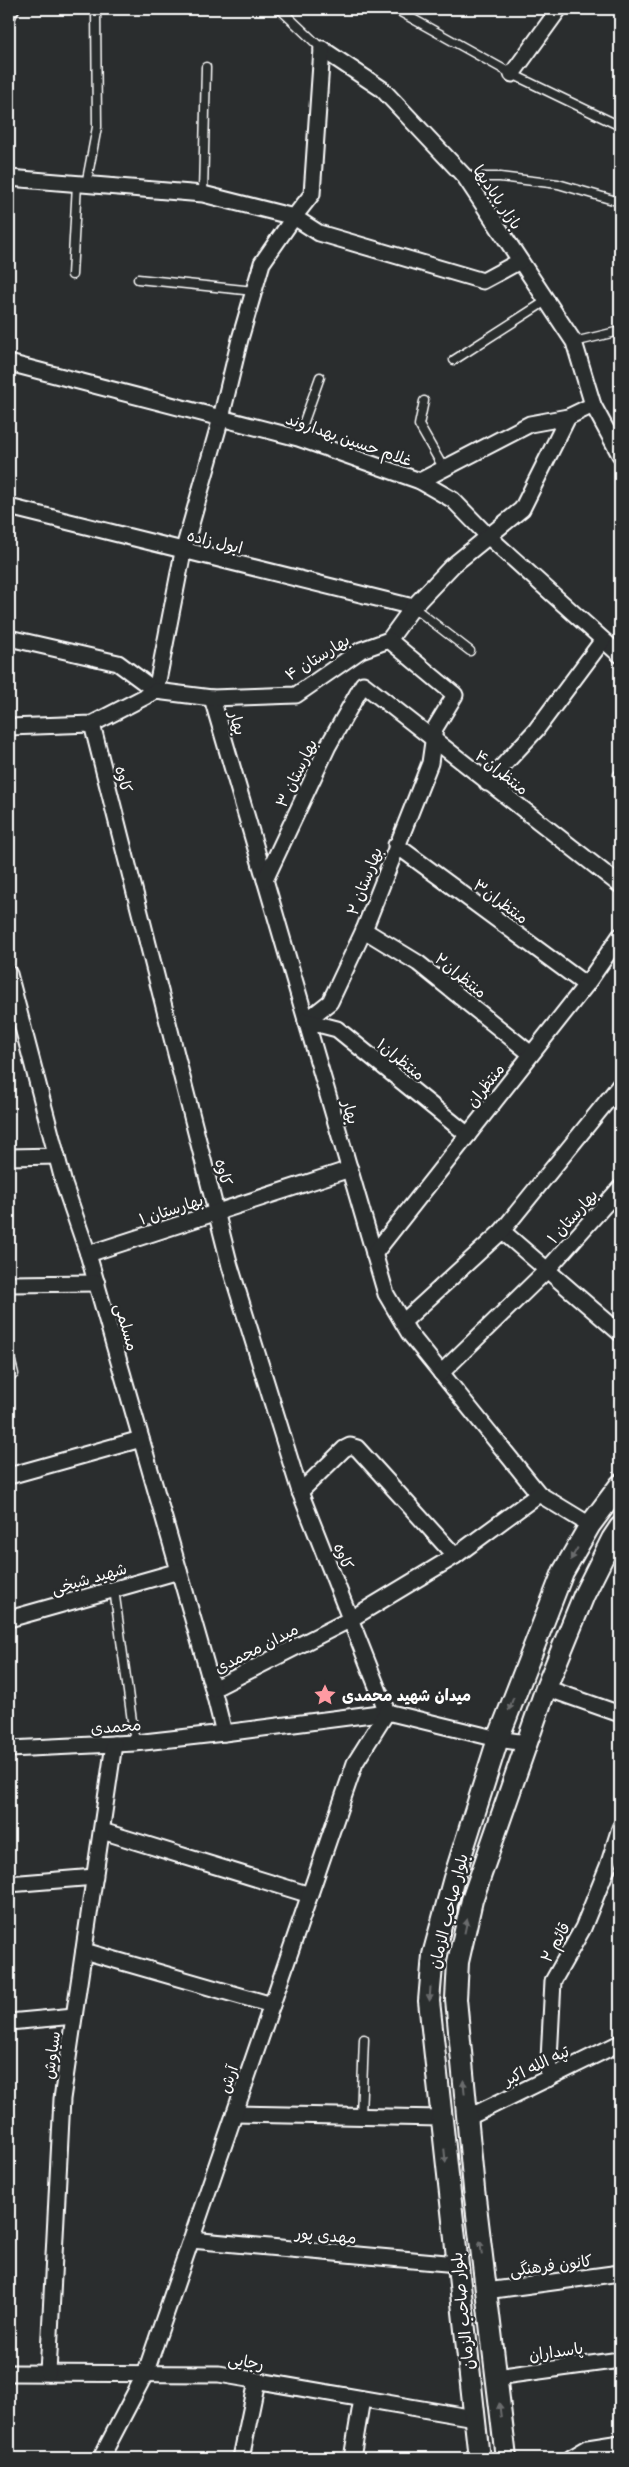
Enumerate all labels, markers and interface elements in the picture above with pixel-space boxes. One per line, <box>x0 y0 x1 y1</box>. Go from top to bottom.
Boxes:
street label: بازار بابادیها <box>468 162 525 234</box>
street label: غلام حسین بهداروند <box>282 410 414 473</box>
street label: ابول زاده <box>185 526 244 559</box>
street label: بهارستان ۴ <box>282 631 354 686</box>
street label: بهار <box>224 707 249 738</box>
street label: بهارستان ۳ <box>273 736 322 811</box>
street label: منتظران۴ <box>471 747 531 800</box>
street label: کاوه <box>110 764 135 795</box>
street label: بهارستان ۲ <box>344 845 387 918</box>
street label: منتظران۳ <box>469 876 531 928</box>
street label: منتظران۲ <box>430 950 490 1003</box>
street label: منتظران۱ <box>372 1035 428 1085</box>
street label: منتظران <box>463 1060 509 1111</box>
street label: بهار <box>337 1096 362 1127</box>
street label: کاوه <box>210 1157 235 1188</box>
street label: بهارستان ۱ <box>544 1186 602 1248</box>
street label: بهارستان ۱ <box>137 1191 206 1230</box>
street label: مسلمی <box>110 1301 141 1353</box>
street label: کاوه <box>329 1541 356 1573</box>
one-way arrow <box>569 1547 578 1561</box>
street label: شهید شیخی <box>49 1560 129 1599</box>
street label: میدان محمدی <box>212 1620 302 1679</box>
place icon: میدان شهید محمدی <box>312 1682 338 1708</box>
place label: میدان شهید محمدی <box>342 1687 471 1706</box>
one-way arrow <box>507 1697 515 1712</box>
street label: محمدی <box>90 1716 142 1739</box>
street label: بلوار صاحب الزمان <box>426 1852 473 1971</box>
one-way arrow <box>462 1918 470 1933</box>
street label: قائم ۲ <box>538 1919 577 1967</box>
one-way arrow <box>426 1987 434 2003</box>
street label: سیاوش <box>40 2030 65 2080</box>
street label: تپه الله اکبر <box>499 2042 573 2091</box>
street label: آرش <box>216 2062 243 2096</box>
one-way arrow <box>460 2079 468 2095</box>
one-way arrow <box>441 2148 449 2164</box>
street label: مهدی پور <box>293 2224 357 2249</box>
one-way arrow <box>477 2240 485 2256</box>
street label: بلوار صاحب الزمان <box>448 2251 479 2371</box>
street label: کانون فرهنگی <box>509 2251 594 2281</box>
street label: پاسداران <box>528 2339 585 2366</box>
street label: رجایی <box>226 2350 265 2375</box>
one-way arrow <box>496 2402 504 2418</box>

